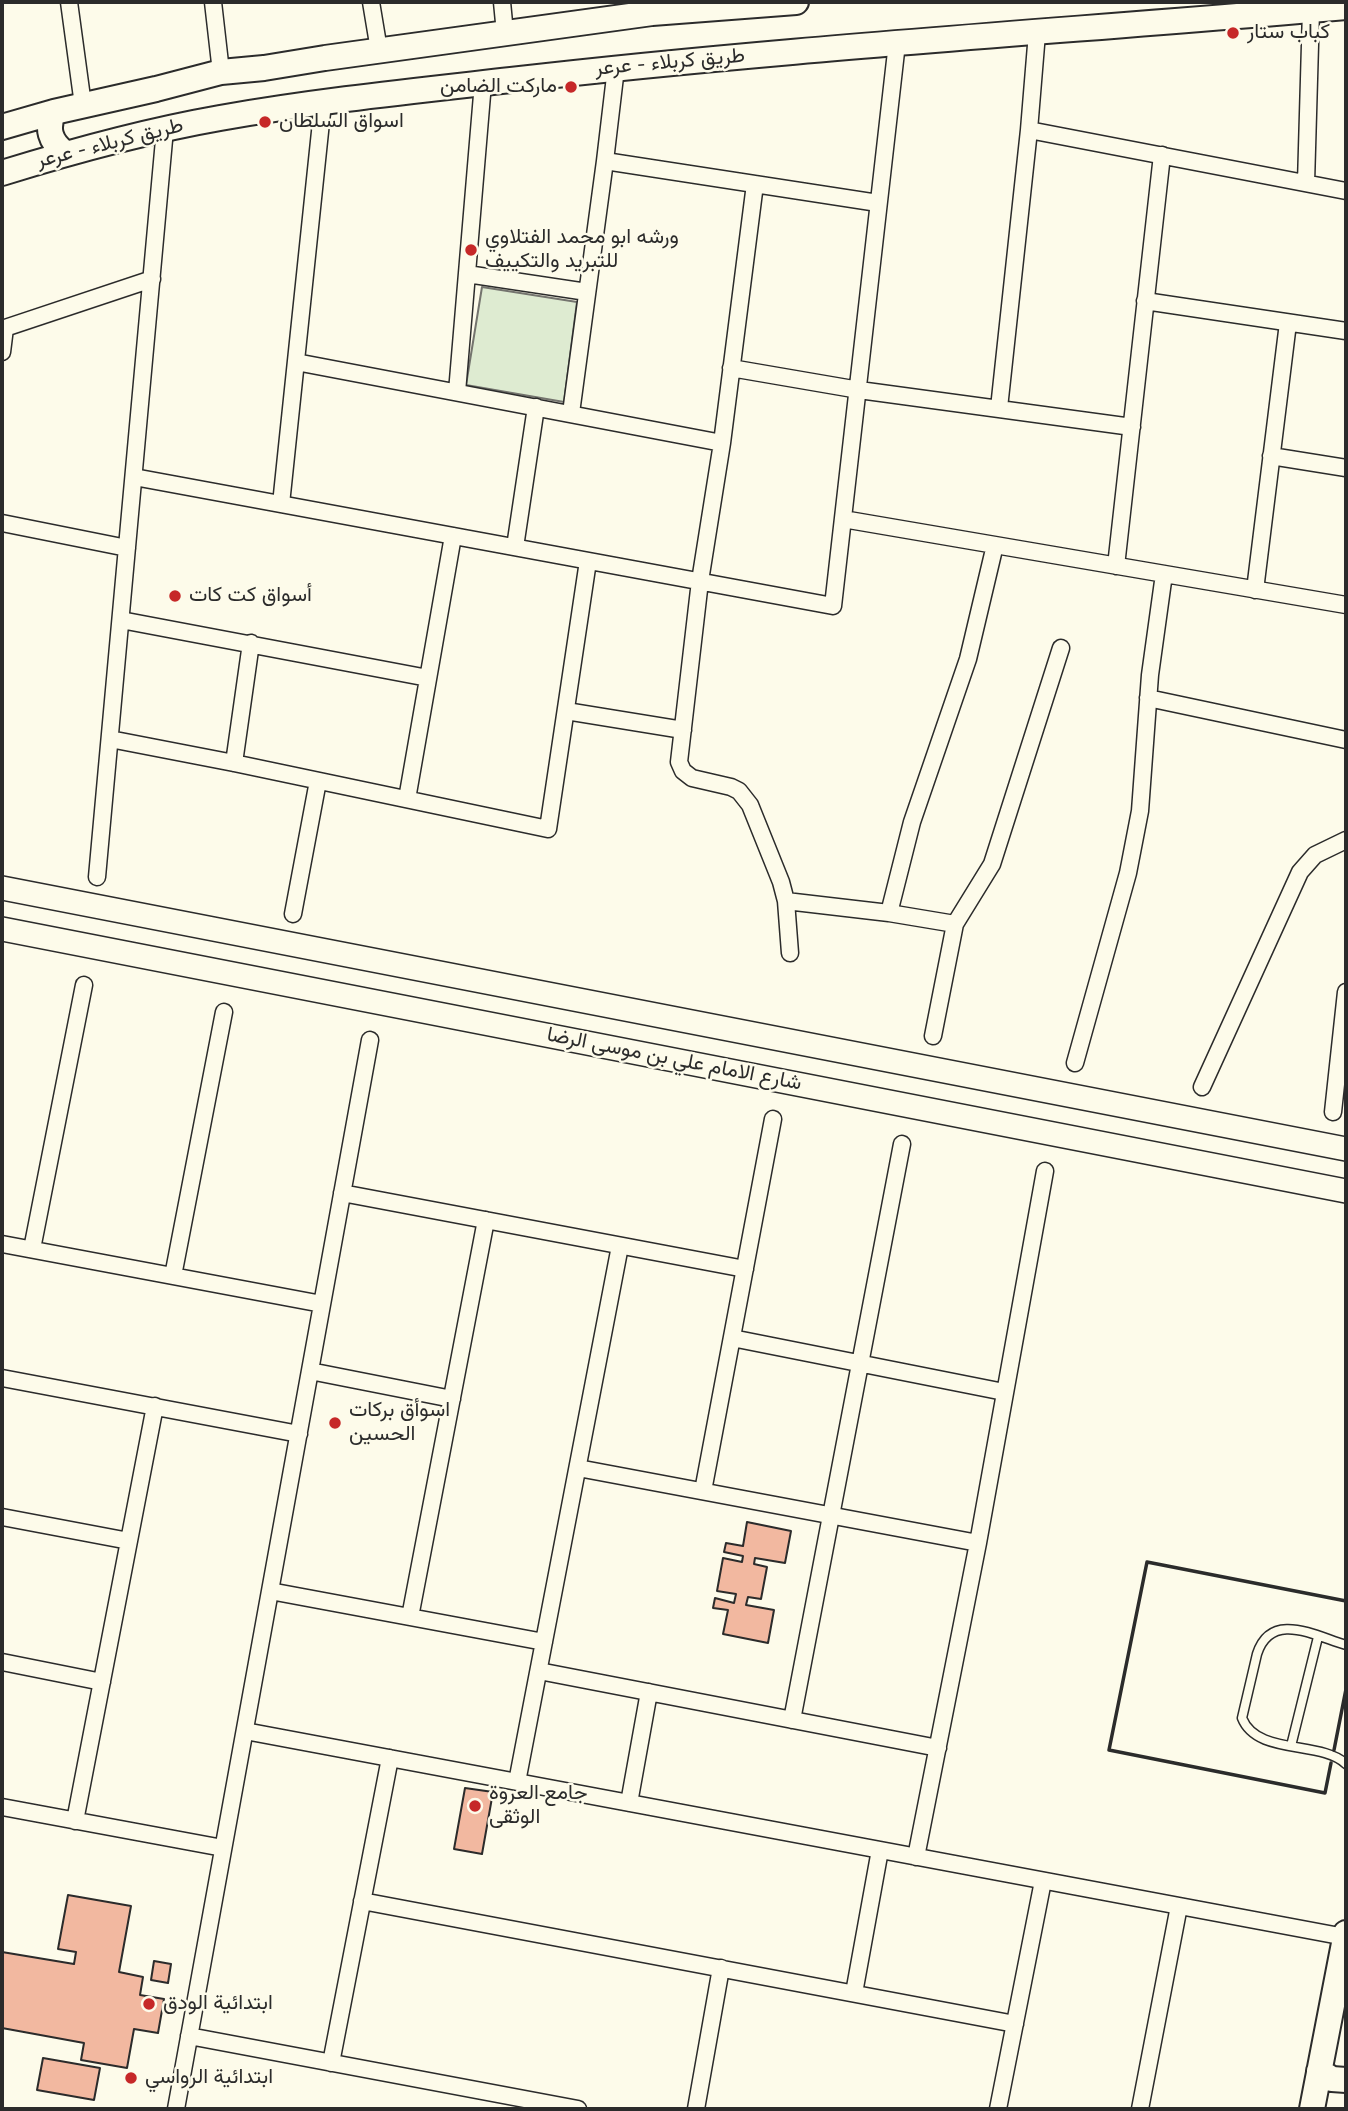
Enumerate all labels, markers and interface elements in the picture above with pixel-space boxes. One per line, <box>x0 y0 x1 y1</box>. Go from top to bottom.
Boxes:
place label: كباب ستار <box>1247 20 1330 46</box>
marker: كباب ستار <box>1225 25 1241 41</box>
street label: طريق كربلاء - عرعر <box>594 44 746 82</box>
place label: ماركت الضامن <box>440 74 557 100</box>
marker: ماركت الضامن <box>563 79 579 95</box>
place label: اسواق السلطان <box>279 109 404 135</box>
street label: طريق كربلاء - عرعر <box>34 114 186 174</box>
marker: اسواق السلطان <box>257 114 273 130</box>
place label: ورشه ابو محمد الفتلاوي للتبريد والتكييف <box>485 225 679 275</box>
marker: ورشه ابو محمد الفتلاوي للتبريد والتكييف <box>463 242 479 258</box>
place label: أسواق كت كات <box>189 583 312 609</box>
marker: أسواق كت كات <box>167 588 183 604</box>
street label: شارع الامام علي بن موسى الرضا <box>544 1023 804 1097</box>
place label: اسوأق بركات الحسين <box>349 1398 450 1448</box>
marker: اسوأق بركات الحسين <box>327 1415 343 1431</box>
place label: جامع العروة الوثقى <box>489 1781 588 1831</box>
marker: جامع العروة الوثقى <box>467 1798 483 1814</box>
place label: ابتدائية الودق <box>163 1991 273 2017</box>
marker: ابتدائية الودق <box>141 1996 157 2012</box>
place label: ابتدائية الرواسي <box>145 2065 273 2091</box>
marker: ابتدائية الرواسي <box>123 2070 139 2086</box>

